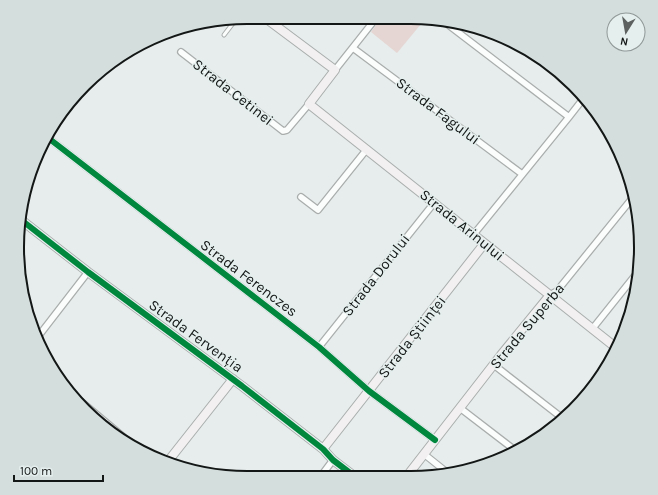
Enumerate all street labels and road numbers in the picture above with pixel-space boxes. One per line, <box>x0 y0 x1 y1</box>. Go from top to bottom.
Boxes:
street label: Strada Cetinei <box>189 55 277 129</box>
street label: Strada Fagului <box>393 74 483 148</box>
street label: Strada Arinului <box>416 185 508 265</box>
street label: Strada Dorului <box>338 230 414 320</box>
street label: Strada Ferenczes <box>197 236 301 320</box>
street label: Strada Superba <box>486 280 568 372</box>
street label: Strada Științei <box>374 292 450 382</box>
street label: Strada Fervenția <box>145 296 247 376</box>

